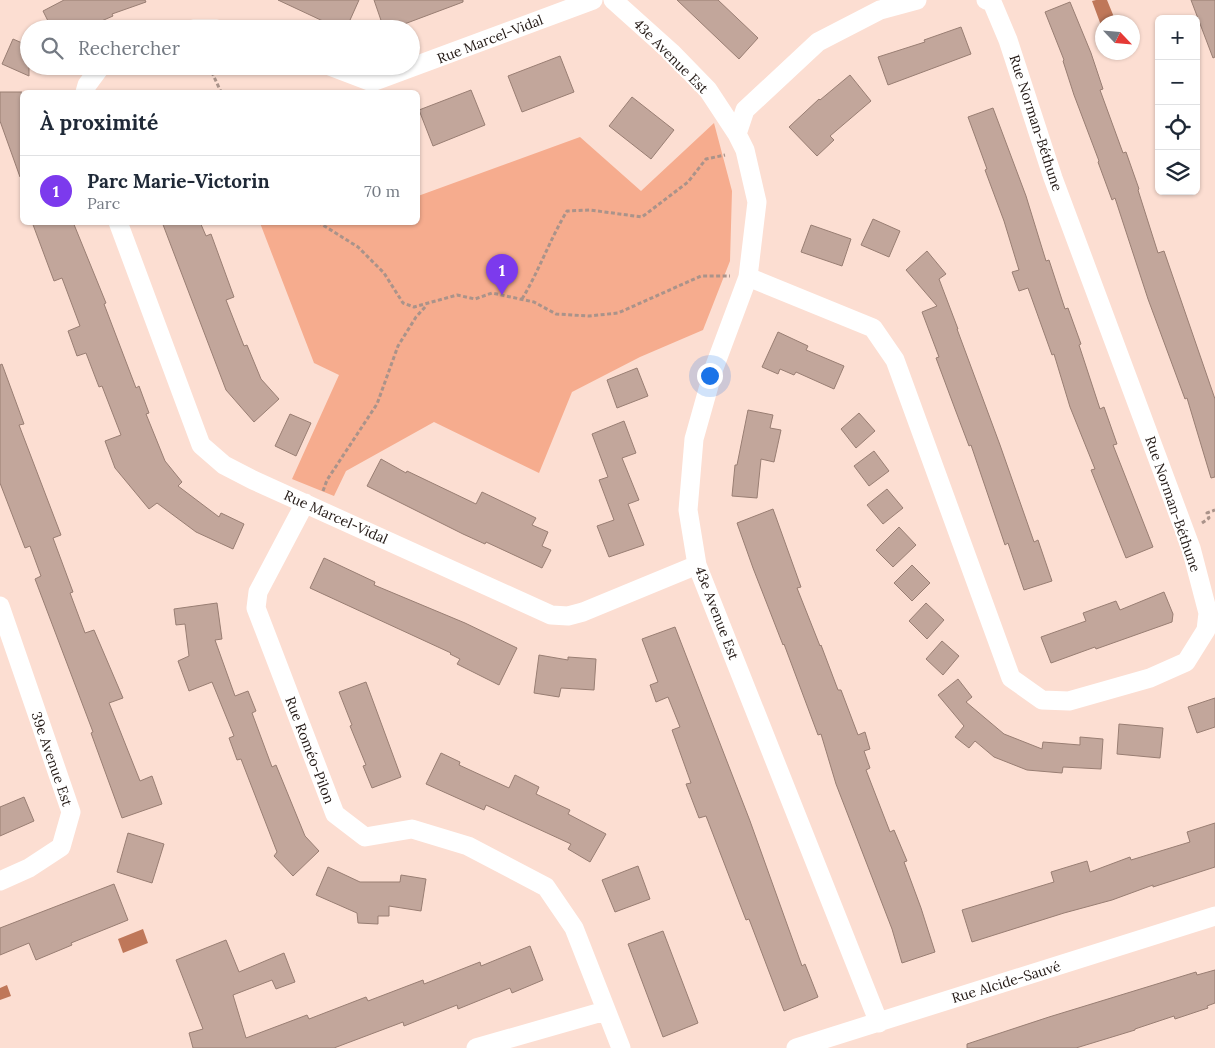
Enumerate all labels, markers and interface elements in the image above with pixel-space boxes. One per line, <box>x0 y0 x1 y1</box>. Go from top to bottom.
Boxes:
street label: Rue Marcel-Vidal <box>435 10 546 67</box>
street label: 43e Avenue Est <box>630 15 713 98</box>
north arrow <box>1095 15 1140 60</box>
map controls <box>1155 15 1200 195</box>
button: + <box>1155 15 1200 60</box>
search box <box>20 20 420 75</box>
icon: search <box>38 34 66 62</box>
text: Rechercher <box>78 36 180 60</box>
street label: Rue Norman-Béthune <box>1005 52 1067 194</box>
button: − <box>1155 60 1200 105</box>
button: locate <box>1155 105 1200 150</box>
text: À proximité <box>40 109 158 136</box>
button: layers <box>1155 150 1200 195</box>
text: Parc Marie-Victorin <box>87 169 270 193</box>
text: 1 <box>53 181 59 201</box>
text: 70 m <box>364 181 400 201</box>
text: Parc <box>87 193 120 213</box>
pin: 1 <box>486 254 518 295</box>
your location <box>697 363 723 389</box>
street label: Rue Norman-Béthune <box>1141 434 1205 575</box>
street label: Rue Marcel-Vidal <box>281 486 391 548</box>
street label: 43e Avenue Est <box>691 564 743 663</box>
street label: Rue Roméo-Pilon <box>281 694 339 806</box>
street label: 39e Avenue Est <box>27 709 77 809</box>
street label: Rue Alcide-Sauvé <box>949 957 1063 1007</box>

